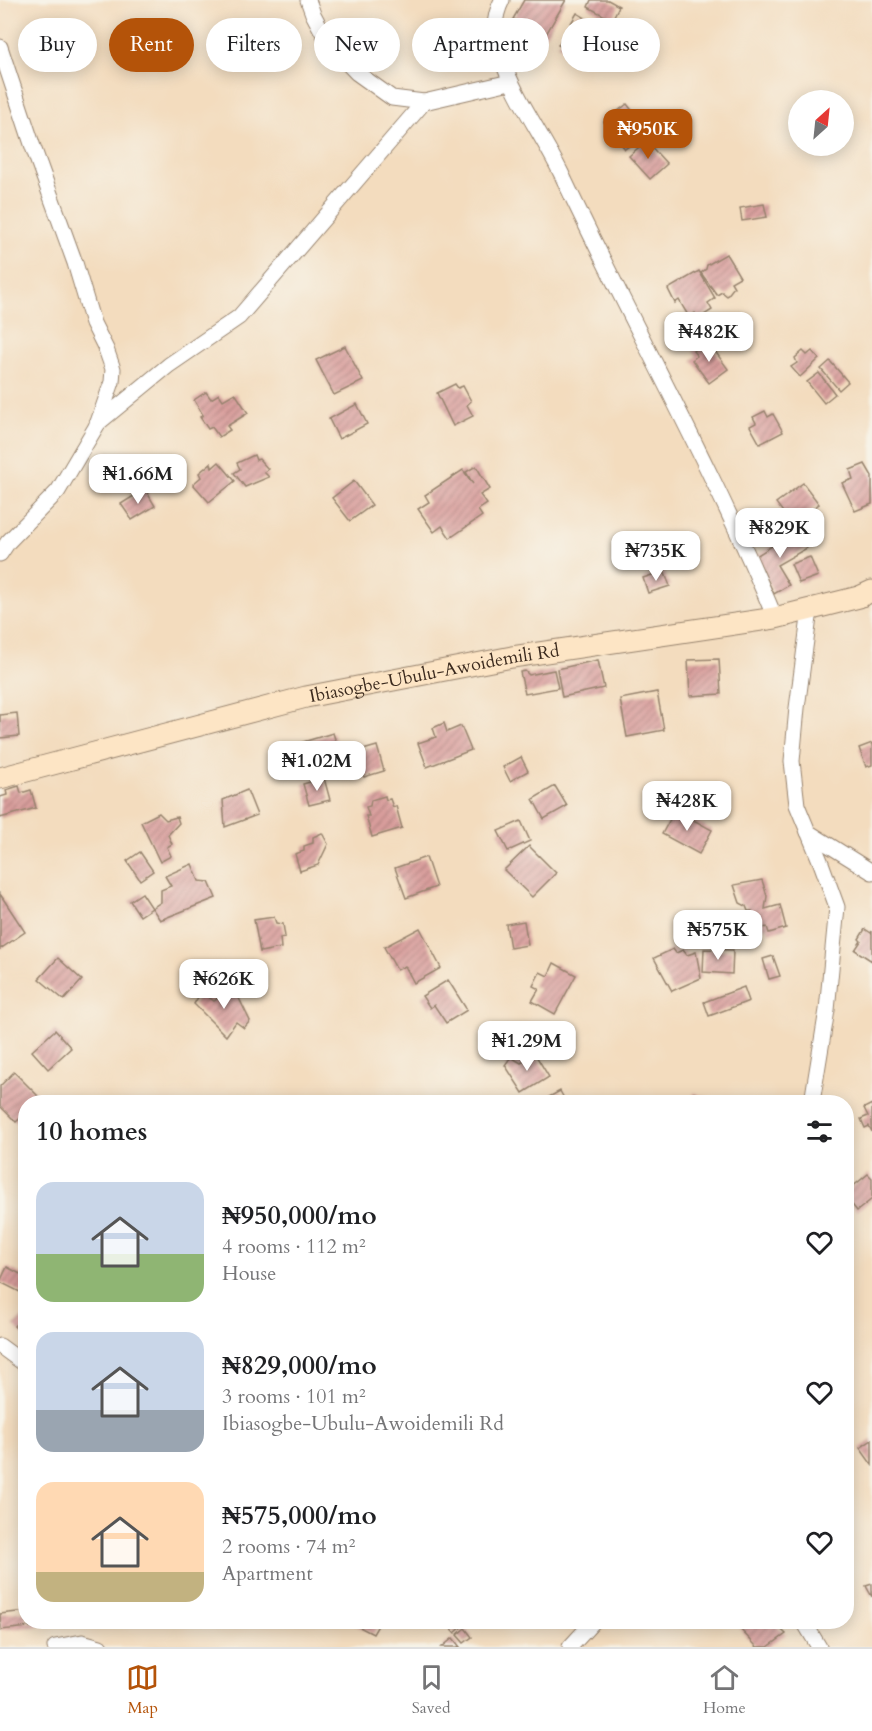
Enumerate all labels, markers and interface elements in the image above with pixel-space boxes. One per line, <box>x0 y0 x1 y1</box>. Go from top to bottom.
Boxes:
chip: Buy <box>18 18 97 72</box>
chip: Rent <box>109 18 194 72</box>
chip: Filters <box>206 18 302 72</box>
chip: New <box>314 18 400 72</box>
chip: Apartment <box>412 18 549 72</box>
chip: House <box>561 18 660 72</box>
north arrow <box>788 90 854 156</box>
map controls <box>788 90 854 156</box>
pin: ₦950K <box>606 109 690 160</box>
text: ₦950K <box>617 115 679 142</box>
pin: ₦482K <box>667 312 751 363</box>
text: ₦482K <box>678 318 740 345</box>
pin: ₦1.66M <box>89 454 187 505</box>
text: ₦1.66M <box>103 460 173 487</box>
pin: ₦829K <box>738 508 822 559</box>
text: ₦829K <box>749 514 811 541</box>
pin: ₦735K <box>614 531 698 582</box>
text: ₦735K <box>625 537 687 564</box>
street label: Ibiasogbe-Ubulu-Awoidemili Rd <box>307 638 561 709</box>
pin: ₦1.02M <box>268 741 366 792</box>
text: ₦1.02M <box>282 747 352 774</box>
pin: ₦428K <box>645 781 729 832</box>
text: ₦428K <box>656 787 718 814</box>
pin: ₦575K <box>676 910 760 961</box>
text: ₦575K <box>687 916 749 943</box>
pin: ₦626K <box>182 959 266 1010</box>
text: ₦626K <box>193 965 255 992</box>
pin: ₦1.29M <box>478 1021 576 1072</box>
text: ₦1.29M <box>492 1027 562 1054</box>
text: 10 homes <box>36 1114 147 1149</box>
icon: filters <box>803 1115 836 1148</box>
text: ₦950,000/mo <box>222 1198 377 1233</box>
icon: home <box>84 1206 156 1278</box>
icon: heart <box>803 1226 836 1259</box>
text: 4 rooms · 112 m² <box>222 1233 366 1260</box>
text: House <box>222 1260 276 1287</box>
text: ₦829,000/mo <box>222 1348 377 1383</box>
icon: home <box>84 1356 156 1428</box>
icon: heart <box>803 1376 836 1409</box>
text: 3 rooms · 101 m² <box>222 1383 366 1410</box>
text: Ibiasogbe-Ubulu-Awoidemili Rd <box>222 1410 504 1437</box>
text: ₦575,000/mo <box>222 1498 377 1533</box>
icon: home <box>84 1506 156 1578</box>
icon: heart <box>803 1526 836 1559</box>
text: 2 rooms · 74 m² <box>222 1533 355 1560</box>
text: Apartment <box>222 1560 313 1587</box>
tab: Map <box>126 1661 159 1719</box>
tab: Saved <box>412 1661 450 1719</box>
tab: Home <box>703 1661 746 1719</box>

